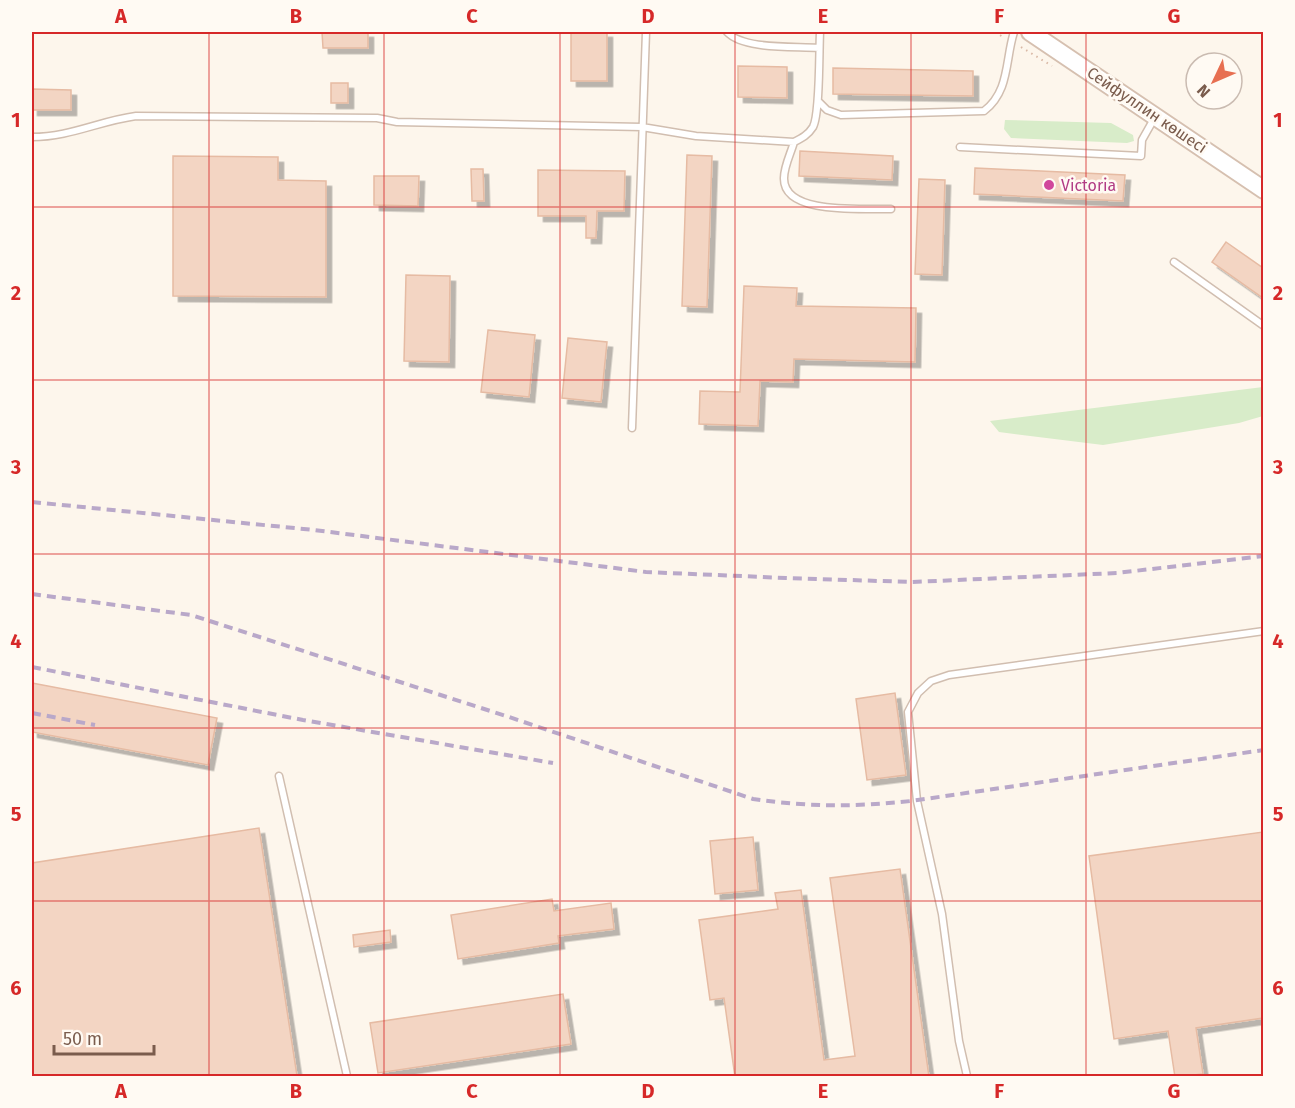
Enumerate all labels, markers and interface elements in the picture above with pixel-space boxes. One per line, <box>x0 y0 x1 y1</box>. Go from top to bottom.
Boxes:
text: A <box>114 4 128 28</box>
text: B <box>290 4 302 28</box>
text: C <box>466 4 478 28</box>
text: D <box>641 4 655 28</box>
text: E <box>818 4 828 28</box>
text: F <box>994 4 1004 28</box>
text: G <box>1168 4 1180 28</box>
north arrow <box>1184 51 1244 111</box>
street label: Сейфуллин көшесі <box>1083 63 1211 157</box>
text: N <box>1193 81 1214 101</box>
text: 1 <box>11 108 21 132</box>
text: 1 <box>1273 108 1283 132</box>
place label: Victoria <box>1061 176 1116 195</box>
marker: Victoria <box>1042 178 1056 192</box>
text: 2 <box>11 281 21 305</box>
text: 2 <box>1273 281 1283 305</box>
text: 3 <box>10 455 21 479</box>
text: 3 <box>1272 455 1283 479</box>
text: 4 <box>10 629 22 653</box>
text: 4 <box>1272 629 1284 653</box>
text: 5 <box>11 802 22 826</box>
text: 5 <box>1273 802 1284 826</box>
text: 6 <box>10 976 22 1000</box>
text: 6 <box>1272 976 1284 1000</box>
scale bar <box>54 1018 154 1056</box>
text: 50 m <box>63 1028 102 1050</box>
text: A <box>114 1079 128 1103</box>
text: B <box>290 1079 302 1103</box>
text: C <box>466 1079 478 1103</box>
text: D <box>641 1079 655 1103</box>
text: E <box>818 1079 828 1103</box>
text: F <box>994 1079 1004 1103</box>
text: G <box>1168 1079 1180 1103</box>

